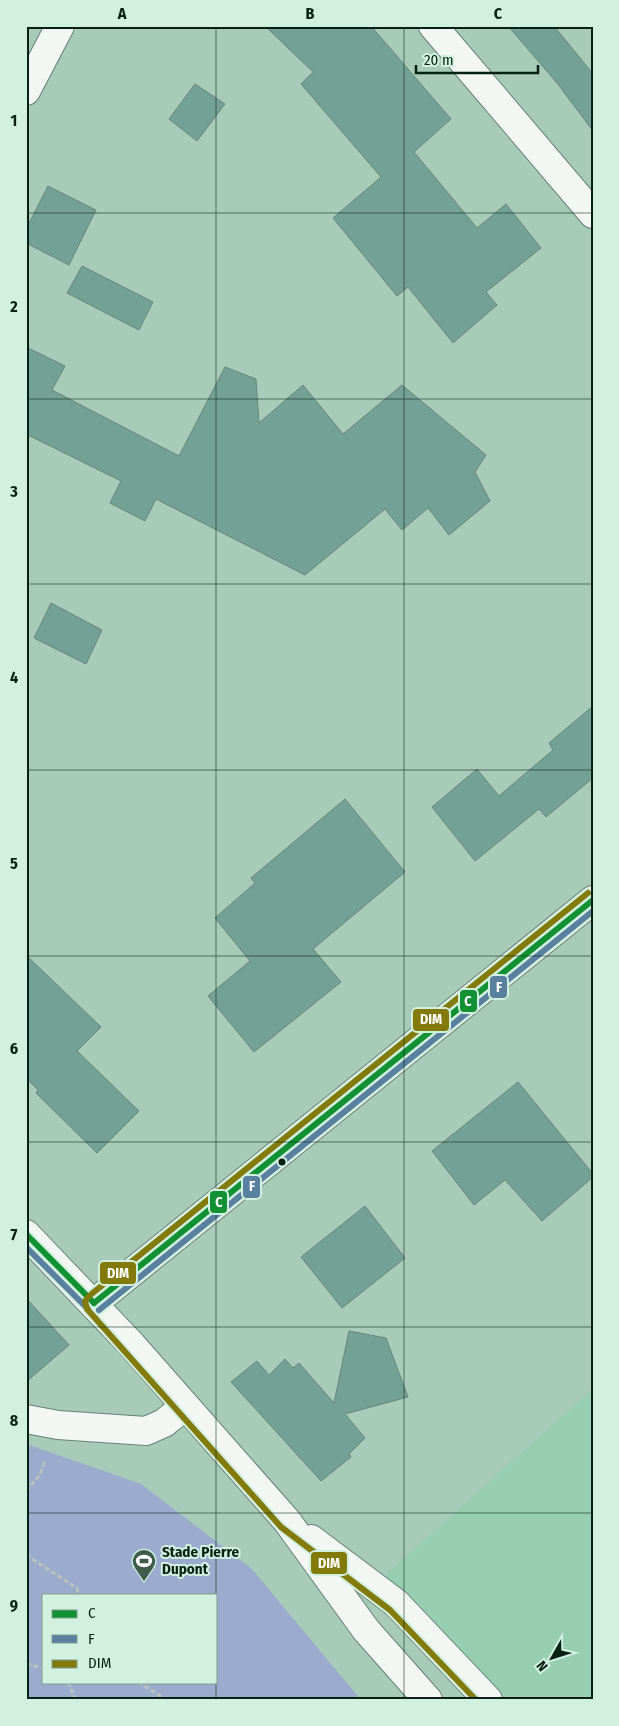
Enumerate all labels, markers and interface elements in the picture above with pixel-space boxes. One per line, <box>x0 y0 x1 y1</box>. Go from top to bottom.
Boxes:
text: A <box>117 4 127 23</box>
text: B <box>306 4 315 23</box>
text: C <box>494 4 503 23</box>
scale bar <box>416 42 539 74</box>
text: 20 m <box>424 51 454 69</box>
text: 1 <box>11 111 17 130</box>
text: 2 <box>9 297 18 316</box>
text: 3 <box>9 482 18 501</box>
text: 4 <box>10 668 18 687</box>
text: 5 <box>10 854 18 873</box>
line badge: F <box>489 975 508 999</box>
text: F <box>496 979 503 996</box>
line badge: C <box>459 989 478 1013</box>
text: C <box>464 993 472 1010</box>
line badge: DIM <box>412 1008 450 1032</box>
text: DIM <box>420 1011 442 1028</box>
text: 6 <box>10 1039 18 1058</box>
unlabelled marker <box>277 1157 287 1167</box>
line badge: F <box>242 1175 261 1199</box>
text: F <box>249 1178 256 1195</box>
line badge: C <box>209 1190 228 1214</box>
text: C <box>215 1194 223 1211</box>
text: 7 <box>11 1225 18 1244</box>
line badge: DIM <box>99 1261 137 1285</box>
text: DIM <box>107 1265 129 1282</box>
text: 8 <box>10 1411 19 1430</box>
place label: Stade Pierre Dupont <box>162 1543 239 1578</box>
sports icon: Stade Pierre Dupont <box>131 1548 157 1582</box>
line badge: DIM <box>310 1551 348 1575</box>
text: DIM <box>318 1555 340 1572</box>
legend <box>42 1594 218 1684</box>
text: 9 <box>10 1596 18 1615</box>
text: C <box>88 1604 96 1622</box>
text: F <box>88 1630 95 1648</box>
north arrow <box>526 1634 576 1684</box>
text: DIM <box>88 1654 111 1672</box>
text: N <box>533 1657 552 1674</box>

